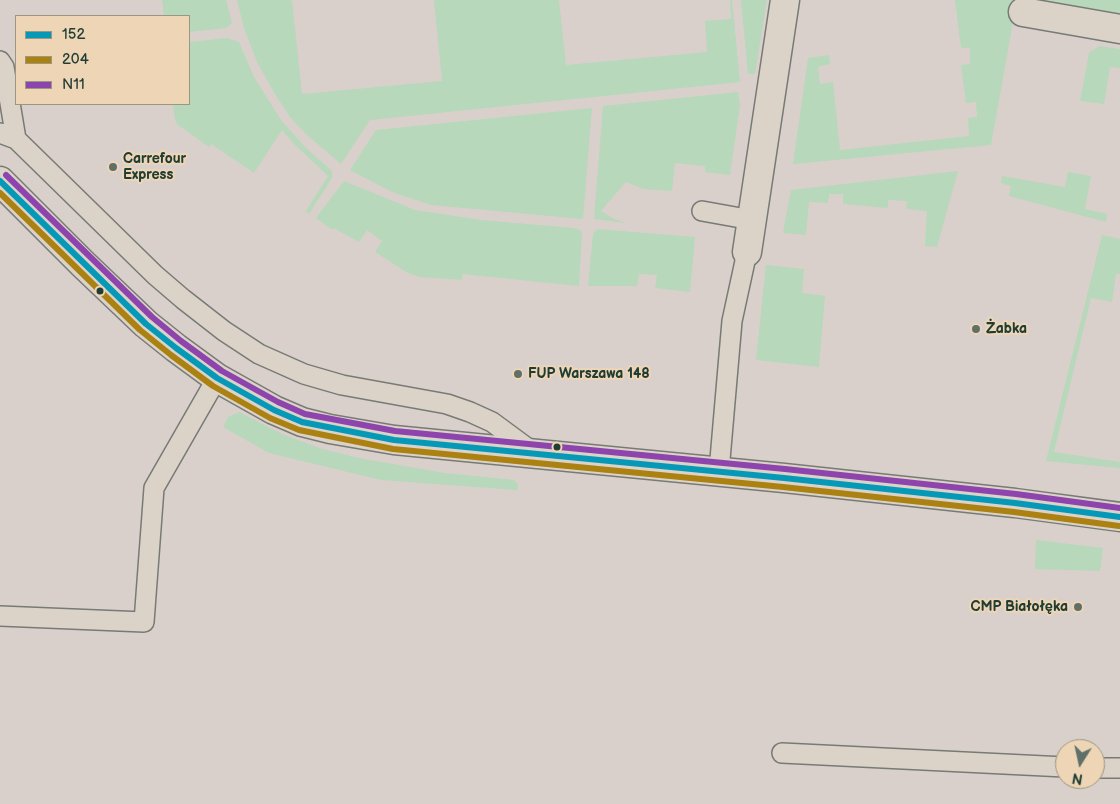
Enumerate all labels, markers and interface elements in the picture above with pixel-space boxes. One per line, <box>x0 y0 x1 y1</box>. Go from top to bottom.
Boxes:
legend <box>15 15 190 105</box>
text: 152 <box>62 25 85 44</box>
text: 204 <box>62 50 89 69</box>
text: N11 <box>62 75 85 94</box>
place label: Carrefour Express <box>123 151 186 184</box>
marker: Carrefour Express <box>107 161 119 173</box>
unlabelled marker <box>95 286 105 296</box>
place label: Żabka <box>986 321 1027 337</box>
marker: Żabka <box>970 323 982 335</box>
place label: FUP Warszawa 148 <box>528 366 650 382</box>
marker: FUP Warszawa 148 <box>512 368 524 380</box>
unlabelled marker <box>552 442 562 452</box>
place label: CMP Białołęka <box>970 599 1068 615</box>
marker: CMP Białołęka <box>1072 601 1084 613</box>
north arrow <box>1055 739 1105 789</box>
text: N <box>1071 769 1084 788</box>

